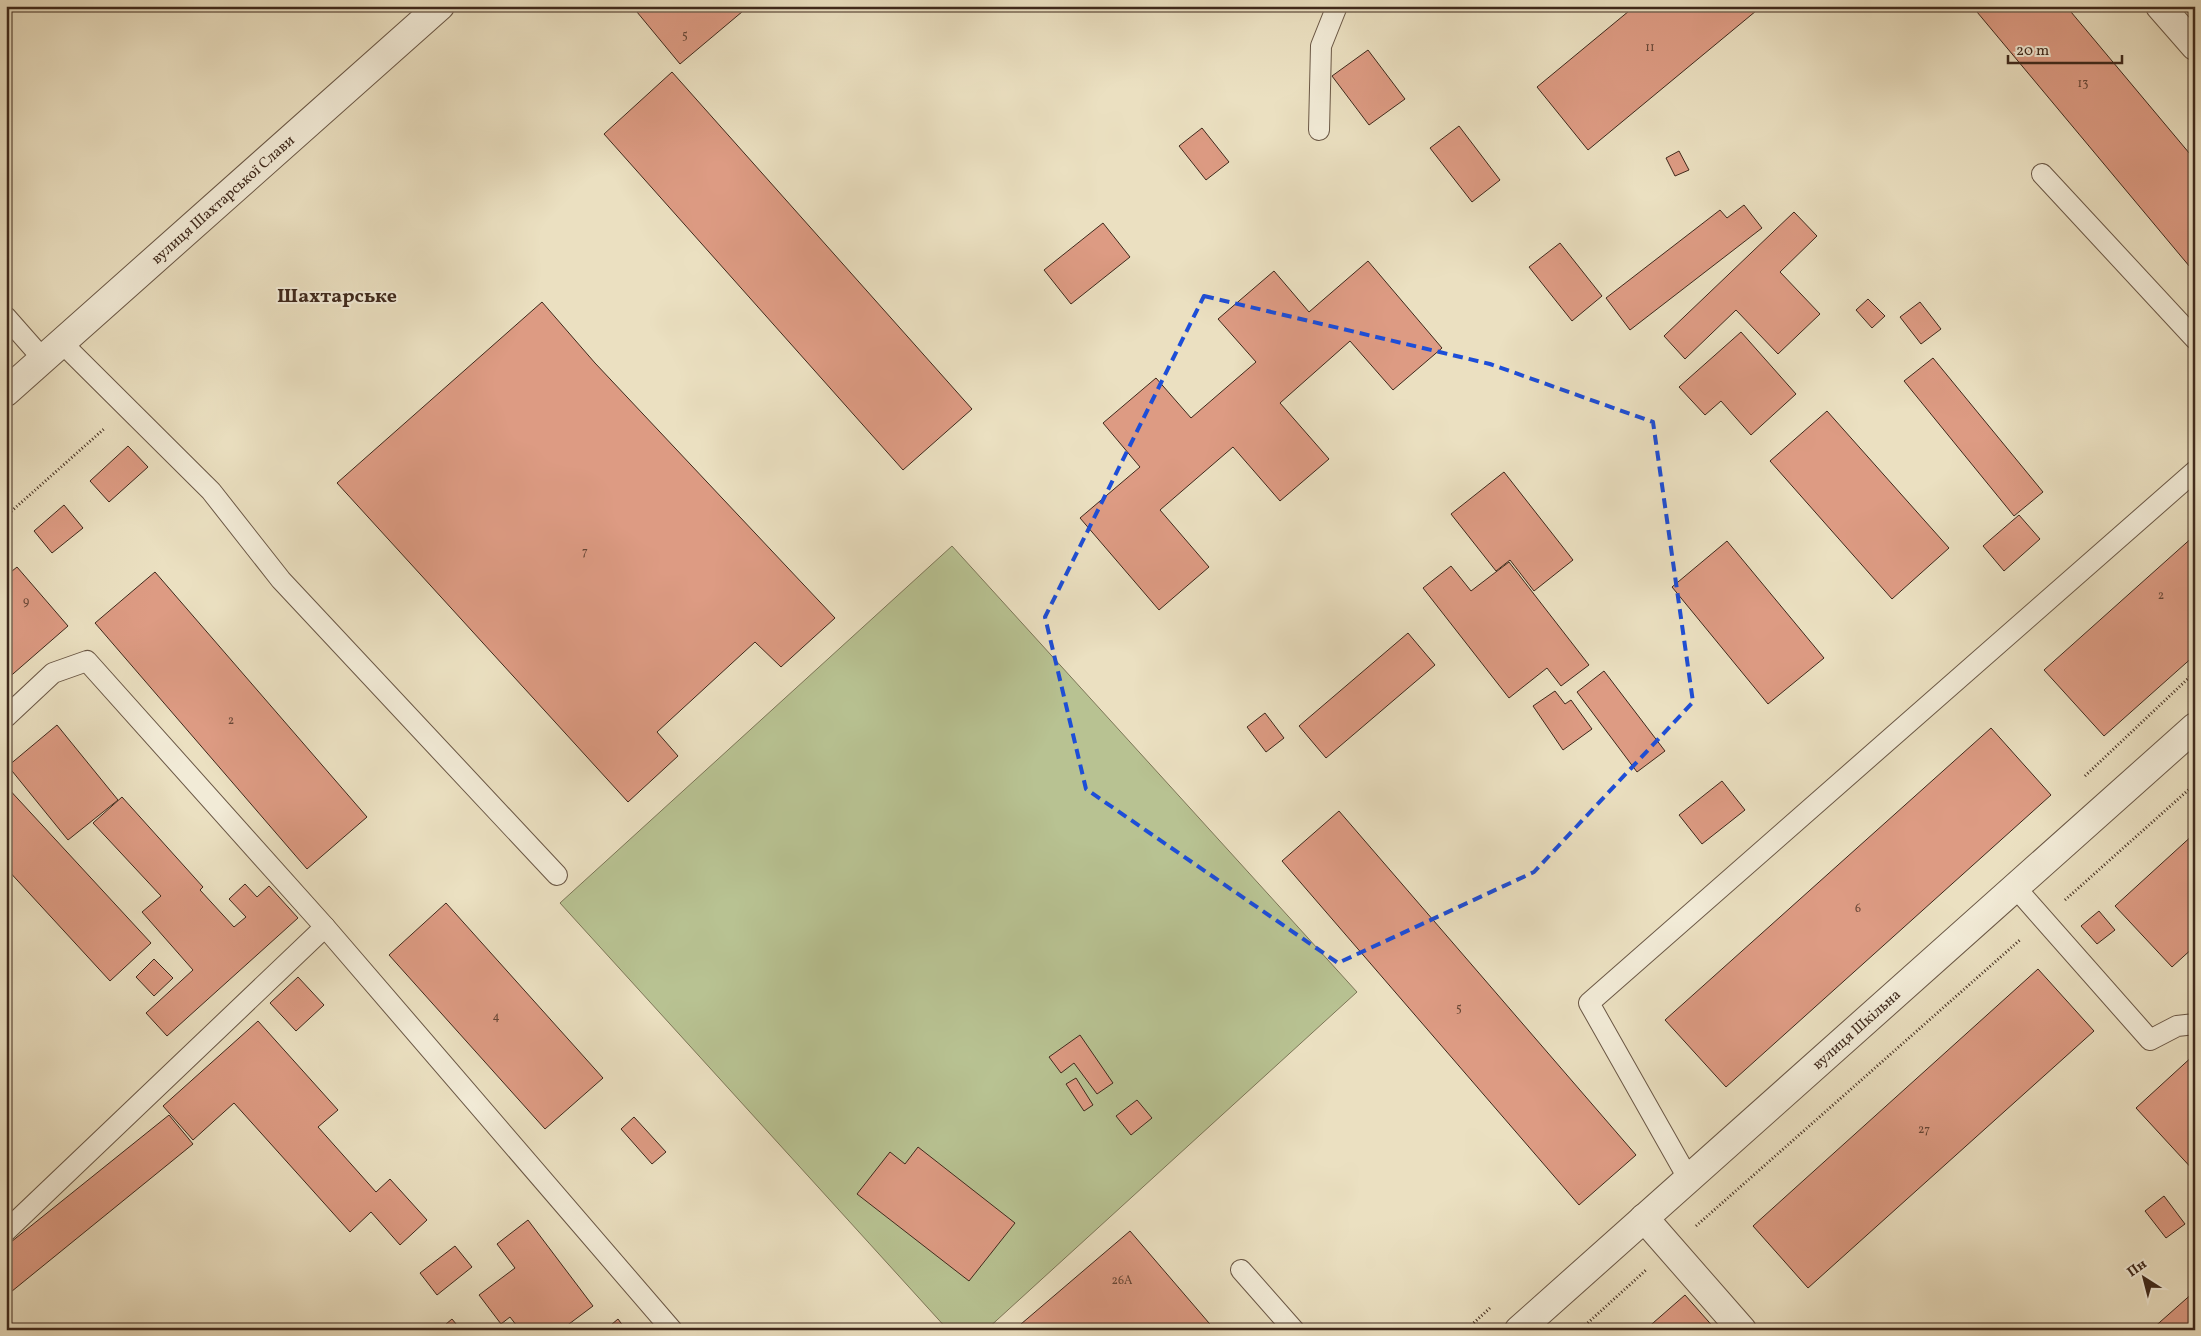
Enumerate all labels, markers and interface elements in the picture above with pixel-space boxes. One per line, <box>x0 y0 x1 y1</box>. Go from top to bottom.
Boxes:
house number: 5 <box>682 28 688 44</box>
scale bar <box>2008 32 2122 64</box>
house number: 11 <box>1645 40 1655 56</box>
text: 20 m <box>2016 41 2049 62</box>
house number: 13 <box>2078 76 2088 92</box>
street label: вулиця Шахтарської Слави <box>147 131 300 270</box>
district label: Шахтарське <box>277 283 397 311</box>
house number: 7 <box>582 544 588 560</box>
house number: 2 <box>2158 588 2164 604</box>
house number: 9 <box>23 594 29 610</box>
house number: 2 <box>228 713 234 729</box>
house number: 6 <box>1855 901 1861 917</box>
street label: вулиця Шкільна <box>1809 985 1906 1075</box>
house number: 5 <box>1456 1001 1462 1017</box>
house number: 4 <box>492 1009 500 1025</box>
house number: 27 <box>1918 1122 1930 1138</box>
north arrow <box>2118 1254 2168 1304</box>
text: Пн <box>2124 1255 2151 1282</box>
house number: 26А <box>1112 1273 1133 1289</box>

